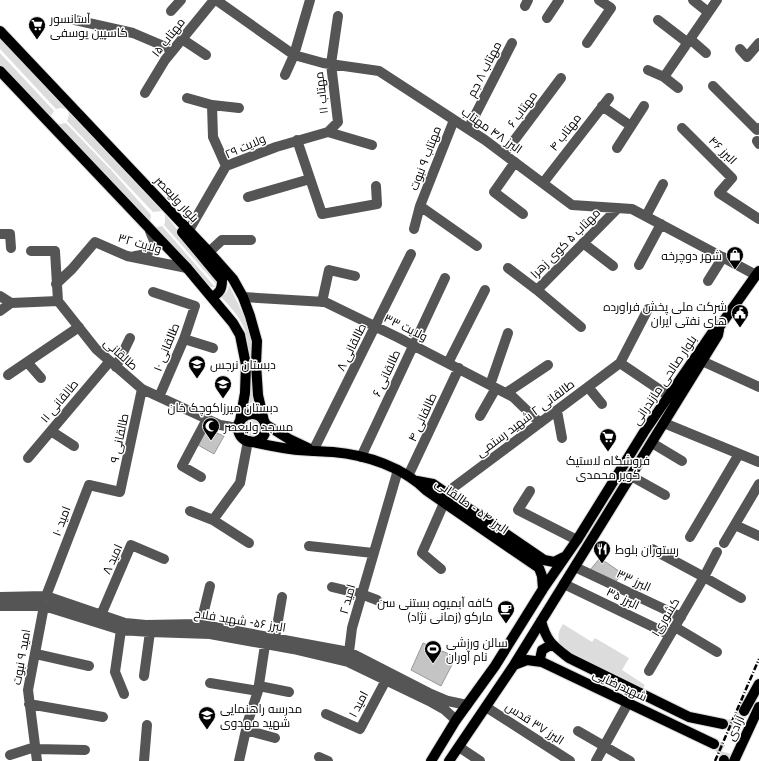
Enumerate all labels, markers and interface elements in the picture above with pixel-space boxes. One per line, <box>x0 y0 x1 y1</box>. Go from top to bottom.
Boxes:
place label: آسانسور کاسپین یوسفی <box>49 11 128 41</box>
street label: مهتاب ۱۵ <box>148 14 188 60</box>
supermarket icon: آسانسور کاسپین یوسفی <box>27 15 47 40</box>
street label: مهتاب ۸ جم <box>464 39 505 100</box>
street label: مهتاب ۱۱ <box>311 71 331 115</box>
street label: مهتاب ۶ <box>504 88 540 130</box>
street label: البرز ۴۸ مهتاب <box>459 104 525 156</box>
street label: مهتاب ۴ <box>546 110 584 154</box>
street label: مهتاب ۹ نبوت <box>406 124 444 192</box>
street label: ولایت ٢٩ <box>222 130 268 162</box>
street label: البرز ۴۶ <box>706 133 740 167</box>
street label: بلوار ولیعصر <box>151 172 202 225</box>
street label: مهتاب ۵ کوی زهرا <box>527 205 603 281</box>
street label: ولایت ۳۲ <box>116 230 164 256</box>
shop icon: شهر دوچرخه <box>725 245 745 270</box>
place label: شهر دوچرخه <box>661 248 722 265</box>
place label: شرکت ملی پخش فراورده های نفتی ایران <box>603 299 727 328</box>
public building icon: شرکت ملی پخش فراورده های نفتی ایران <box>730 303 750 328</box>
street label: ولایت ٣۳ <box>382 310 430 344</box>
street label: طالقانی ۱۰ <box>150 321 182 373</box>
street label: طالقانی ۸ <box>333 321 369 373</box>
street label: بلوار صالحی مازندرانی <box>628 332 700 428</box>
street label: طالقانی <box>101 335 141 373</box>
street label: طالقانی ۶ <box>369 347 403 399</box>
school or university icon: دبستان نرجس <box>187 354 207 379</box>
place label: دبستان نرجس <box>210 357 276 372</box>
school or university icon: دبستان میرزاکوچک خان <box>213 374 233 399</box>
street label: طالقانی ۱۱ <box>37 376 81 425</box>
street label: طالقانی ۲ شهید رستمی <box>473 376 577 460</box>
street label: طالقانی ۴ <box>404 390 440 444</box>
place label: دبستان میرزاکوچک خان <box>168 400 279 417</box>
street label: طالقانی ۹ <box>106 412 132 464</box>
mosque icon: مسجد ولیعصر <box>201 416 221 441</box>
place label: مسجد ولیعصر <box>223 419 293 434</box>
supermarket icon: فروشگاه لاستیک کویر محمدی <box>598 427 618 452</box>
place label: فروشگاه لاستیک کویر محمدی <box>566 453 650 482</box>
street label: البرز ۵۴ - طالقانی <box>433 475 511 537</box>
street label: امید ۱۰ <box>49 504 73 538</box>
restaurant icon: رستوران بلوط <box>592 539 612 564</box>
street label: امید ۸ <box>99 542 125 576</box>
place label: رستوران بلوط <box>615 542 679 557</box>
street label: البرز ۳۳ <box>614 566 654 594</box>
street label: امید ۲ <box>336 582 358 616</box>
street label: البرز ۳۵ <box>604 584 642 612</box>
place label: کافه آبمیوه بستنی سن مارکو (زمانی نژاد) <box>377 595 493 624</box>
street label: کشوری۱ <box>648 595 682 639</box>
cafe icon: کافه آبمیوه بستنی سن مارکو (زمانی نژاد) <box>496 599 516 624</box>
street label: البرز ۵۶- شهید فلاح <box>193 605 287 636</box>
street label: امید ۹ نبوت <box>9 628 33 686</box>
place label: سالن ورزشی نام آوران <box>446 635 508 665</box>
sports icon: سالن ورزشی نام آوران <box>423 639 443 664</box>
street label: شهیدرضایی <box>590 666 650 704</box>
street label: امید ۱ <box>345 688 371 720</box>
street label: البرز ۳۷ قدس <box>503 699 567 747</box>
place label: مدرسه راهنمایی شهید مهدوی <box>220 701 302 730</box>
school or university icon: مدرسه راهنمایی شهید مهدوی <box>197 705 217 730</box>
street label: آزادی <box>723 712 748 743</box>

